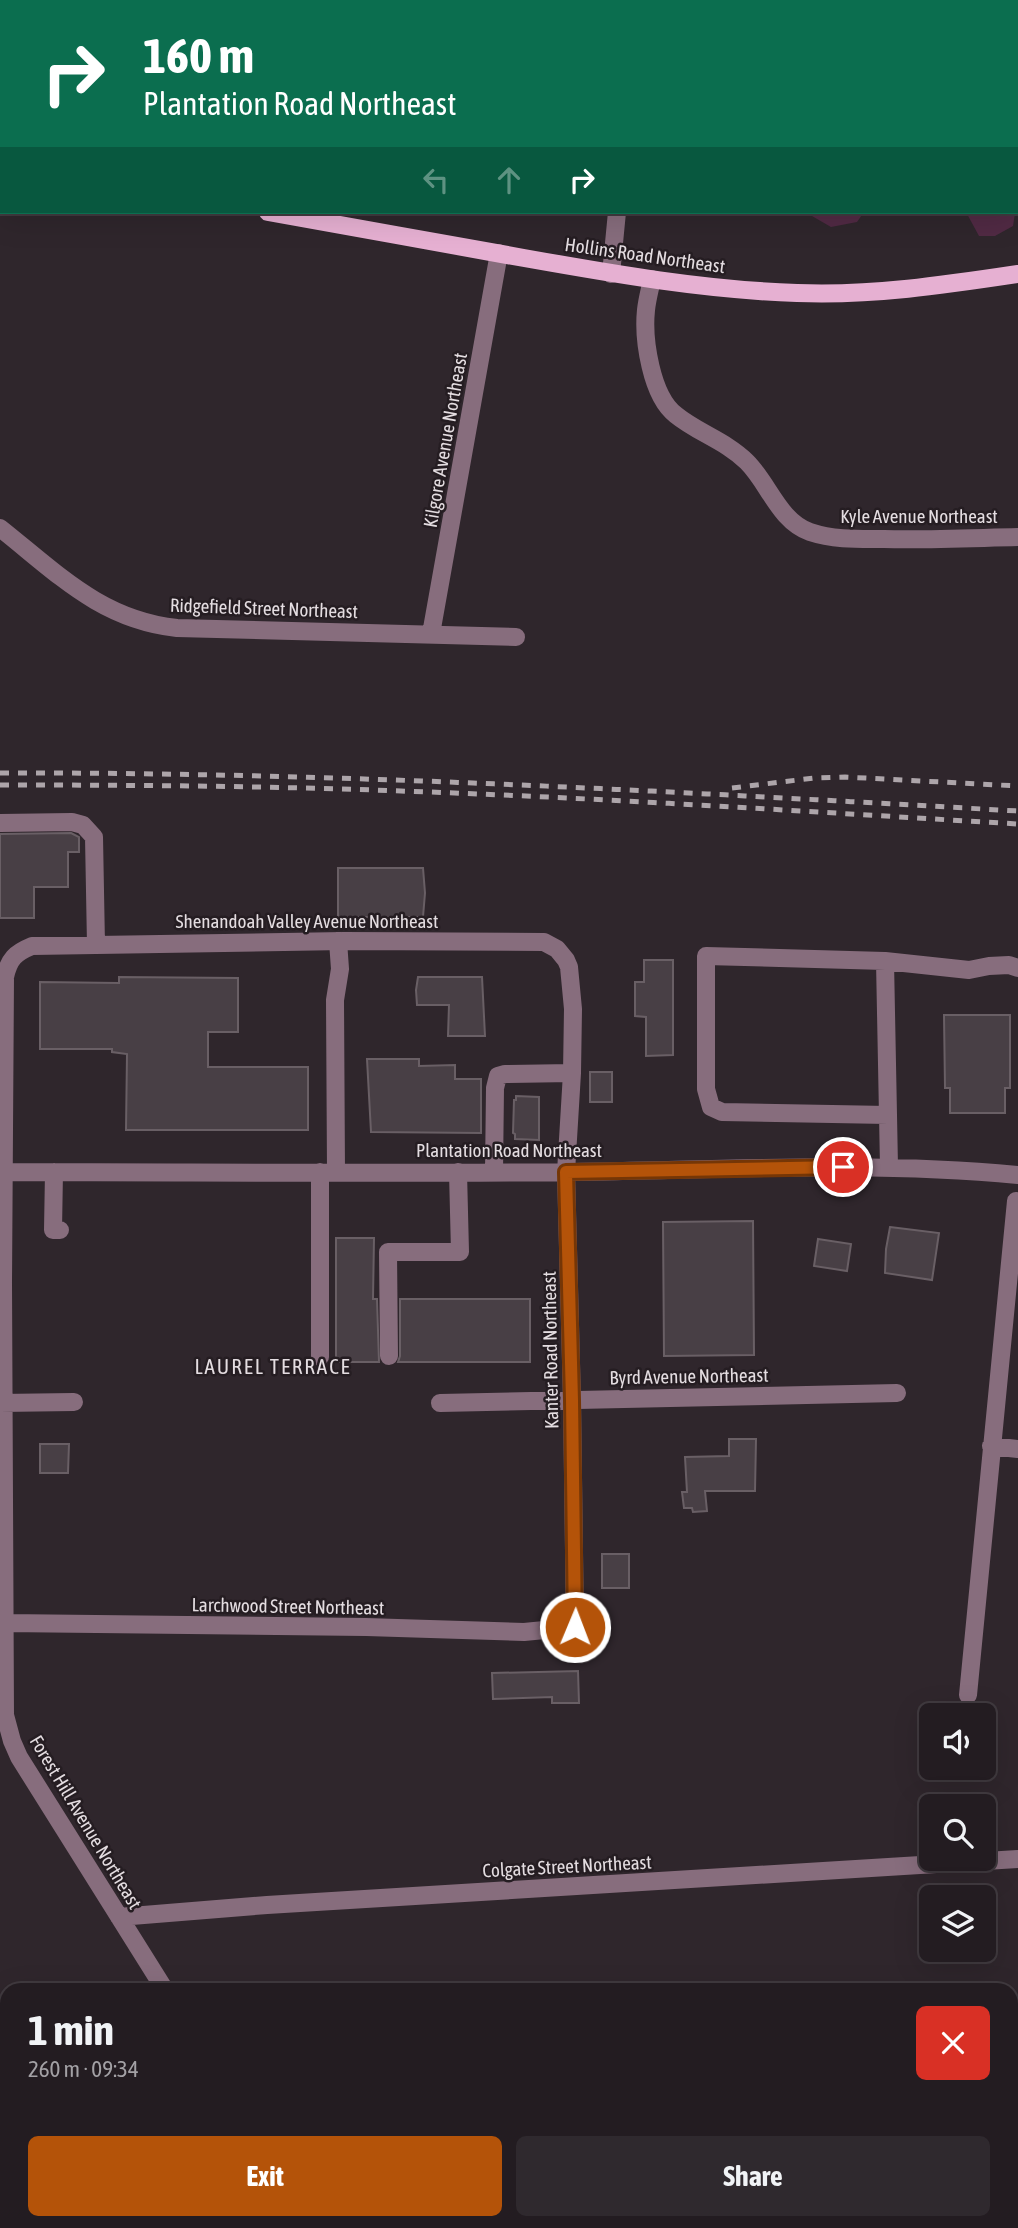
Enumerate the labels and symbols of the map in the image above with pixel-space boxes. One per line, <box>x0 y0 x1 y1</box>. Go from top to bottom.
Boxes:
street label: Hollins Road Northeast <box>563 233 727 277</box>
street label: Kilgore Avenue Northeast <box>419 351 471 529</box>
street label: Kyle Avenue Northeast <box>840 505 998 527</box>
street label: Ridgefield Street Northeast <box>170 594 358 622</box>
street label: Shenandoah Valley Avenue Northeast <box>175 910 439 932</box>
pin <box>813 1137 873 1197</box>
street label: Plantation Road Northeast <box>416 1139 602 1161</box>
street label: Kanter Road Northeast <box>538 1271 562 1429</box>
district label: LAUREL TERRACE <box>194 1354 352 1378</box>
street label: Byrd Avenue Northeast <box>609 1364 769 1388</box>
position arrow <box>538 1590 612 1664</box>
street label: Larchwood Street Northeast <box>191 1593 385 1619</box>
street label: Forest Hill Avenue Northeast <box>25 1731 147 1913</box>
street label: Colgate Street Northeast <box>482 1851 652 1881</box>

